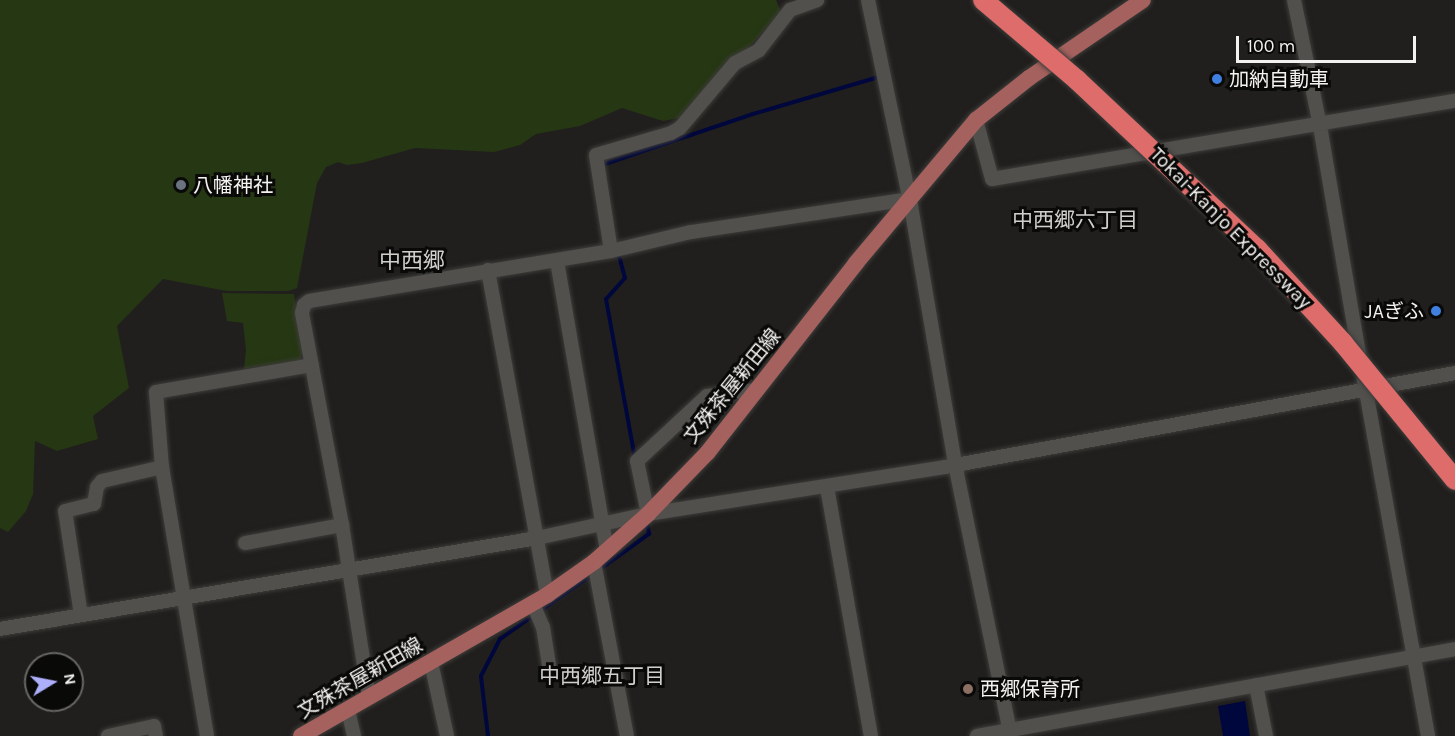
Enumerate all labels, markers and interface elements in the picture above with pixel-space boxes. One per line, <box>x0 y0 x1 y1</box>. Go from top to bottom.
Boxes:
scale bar <box>1239 24 1419 62</box>
text: 100 m <box>1247 35 1295 57</box>
place label: 加納自動車 <box>1229 67 1329 91</box>
marker: 加納自動車 <box>1210 72 1224 86</box>
street label: Tokai-Kanjo Expressway <box>1145 142 1317 314</box>
place label: 八幡神社 <box>193 173 273 197</box>
marker: 八幡神社 <box>174 178 188 192</box>
district label: 中西郷六丁目 <box>1012 207 1138 233</box>
district label: 中西郷 <box>379 249 445 275</box>
place label: JAぎふ <box>1364 299 1424 323</box>
marker: JAぎふ <box>1429 304 1443 318</box>
street label: 文殊茶屋新田線 <box>679 324 785 448</box>
street label: 文殊茶屋新田線 <box>293 633 427 723</box>
north arrow <box>24 652 84 712</box>
district label: 中西郷五丁目 <box>539 663 665 689</box>
text: N <box>60 672 81 686</box>
place label: 西郷保育所 <box>980 677 1080 701</box>
marker: 西郷保育所 <box>961 682 975 696</box>

